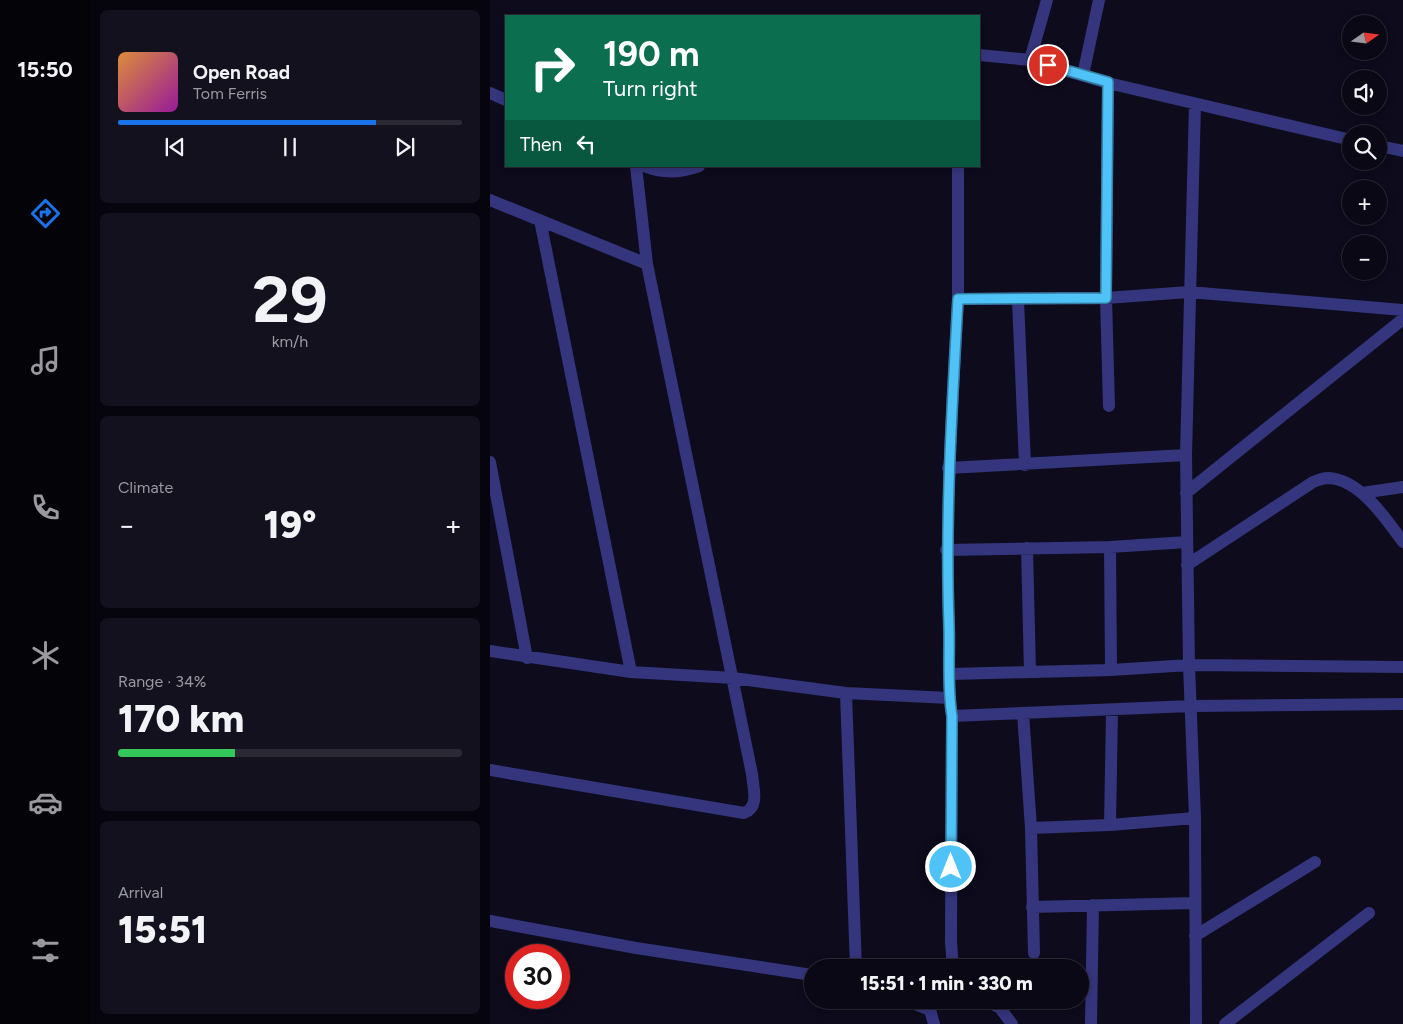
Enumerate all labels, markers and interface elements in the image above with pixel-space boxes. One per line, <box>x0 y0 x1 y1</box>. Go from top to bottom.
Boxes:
north arrow <box>1342 15 1388 60</box>
map controls <box>1342 15 1387 280</box>
text: 190 m <box>603 33 700 75</box>
icon: right <box>520 35 585 100</box>
pin <box>1027 44 1069 86</box>
icon: arrive <box>1034 51 1062 79</box>
text: 15:50 <box>17 56 73 83</box>
text: Open Road <box>193 61 290 84</box>
button: sound <box>1342 70 1387 115</box>
text: Turn right <box>603 75 698 102</box>
text: Tom Ferris <box>193 84 267 103</box>
button: search <box>1342 125 1387 170</box>
icon: left <box>572 130 600 158</box>
icon: previous <box>161 133 189 161</box>
icon: pause <box>276 133 304 161</box>
icon: next <box>391 133 419 161</box>
text: Then <box>520 133 562 156</box>
button: + <box>1342 180 1387 225</box>
icon: directions <box>28 196 63 231</box>
button: − <box>1342 235 1387 280</box>
text: 29 <box>252 260 328 338</box>
text: km/h <box>272 332 308 351</box>
icon: music <box>28 343 63 378</box>
text: Climate <box>118 478 173 497</box>
icon: phone <box>28 490 63 525</box>
text: 19° <box>263 502 317 548</box>
text: − <box>118 508 135 542</box>
text: + <box>445 508 462 542</box>
icon: climate <box>28 638 63 673</box>
text: Range · 34% <box>118 672 206 691</box>
text: 170 km <box>118 696 244 742</box>
icon: car <box>28 785 63 820</box>
position arrow <box>924 840 976 892</box>
text: Arrival <box>118 883 163 902</box>
text: 15:51 <box>118 907 207 953</box>
icon: filters <box>28 933 63 968</box>
speed limit sign: 30 <box>505 944 570 1009</box>
text: 15:51 · 1 min · 330 m <box>860 972 1033 995</box>

